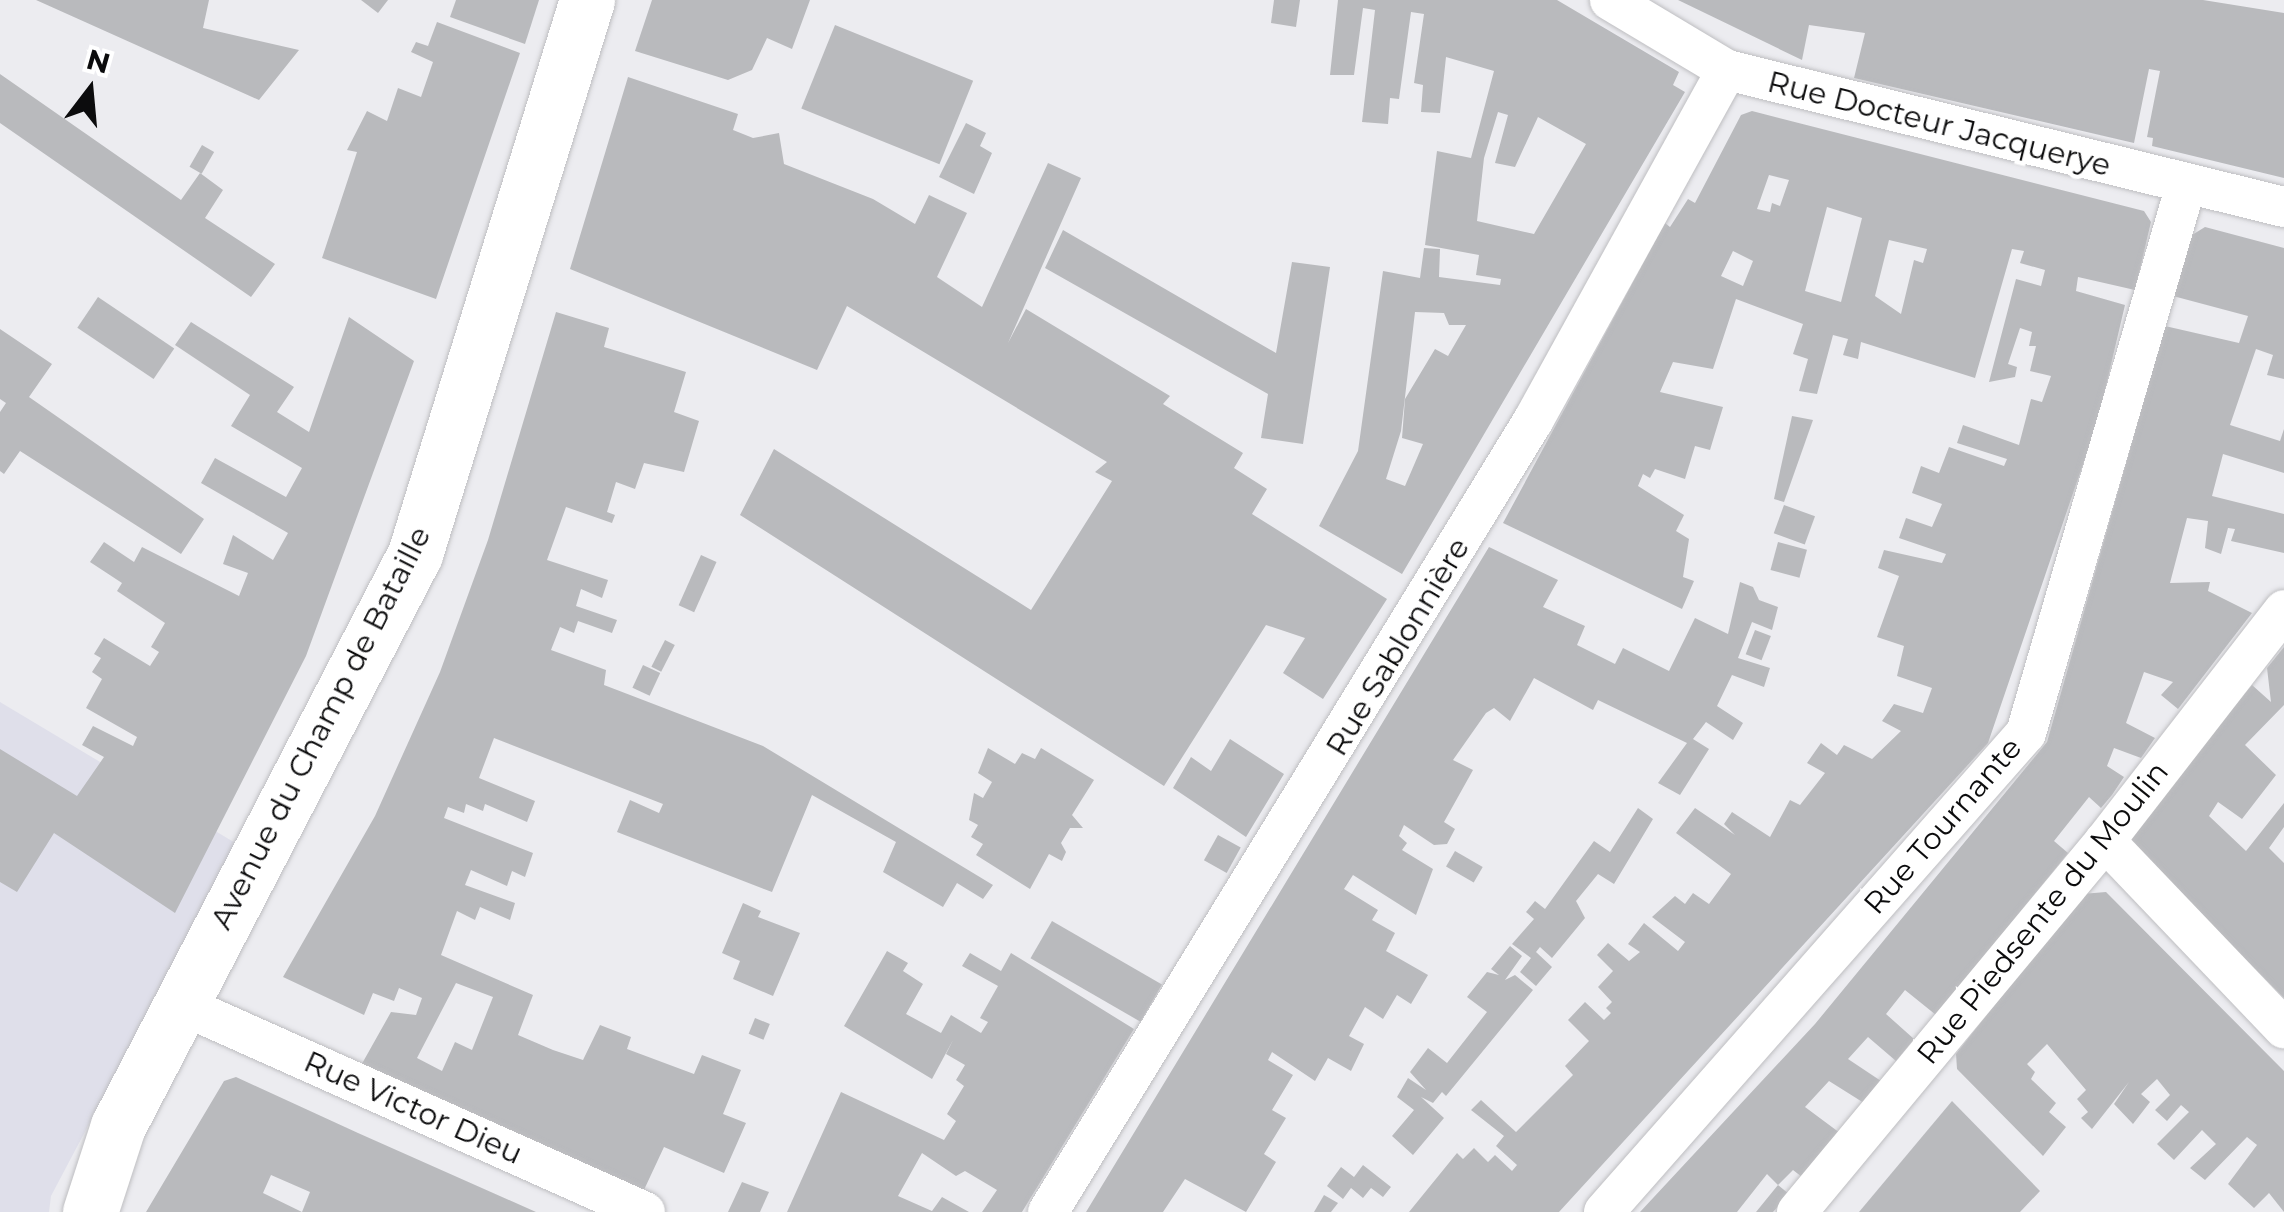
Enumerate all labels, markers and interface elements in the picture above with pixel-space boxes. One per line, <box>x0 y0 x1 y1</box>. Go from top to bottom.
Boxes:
north arrow <box>40 40 140 140</box>
text: N <box>83 42 114 81</box>
street label: Rue Docteur Jacquerye <box>1764 64 2114 184</box>
street label: Avenue du Champ de Bataille <box>204 521 438 935</box>
street label: Rue Sablonnière <box>1319 532 1477 762</box>
street label: Rue Tournante <box>1857 730 2029 922</box>
street label: Rue Piedsente du Moulin <box>1910 754 2176 1072</box>
street label: Rue Victor Dieu <box>298 1044 528 1172</box>

